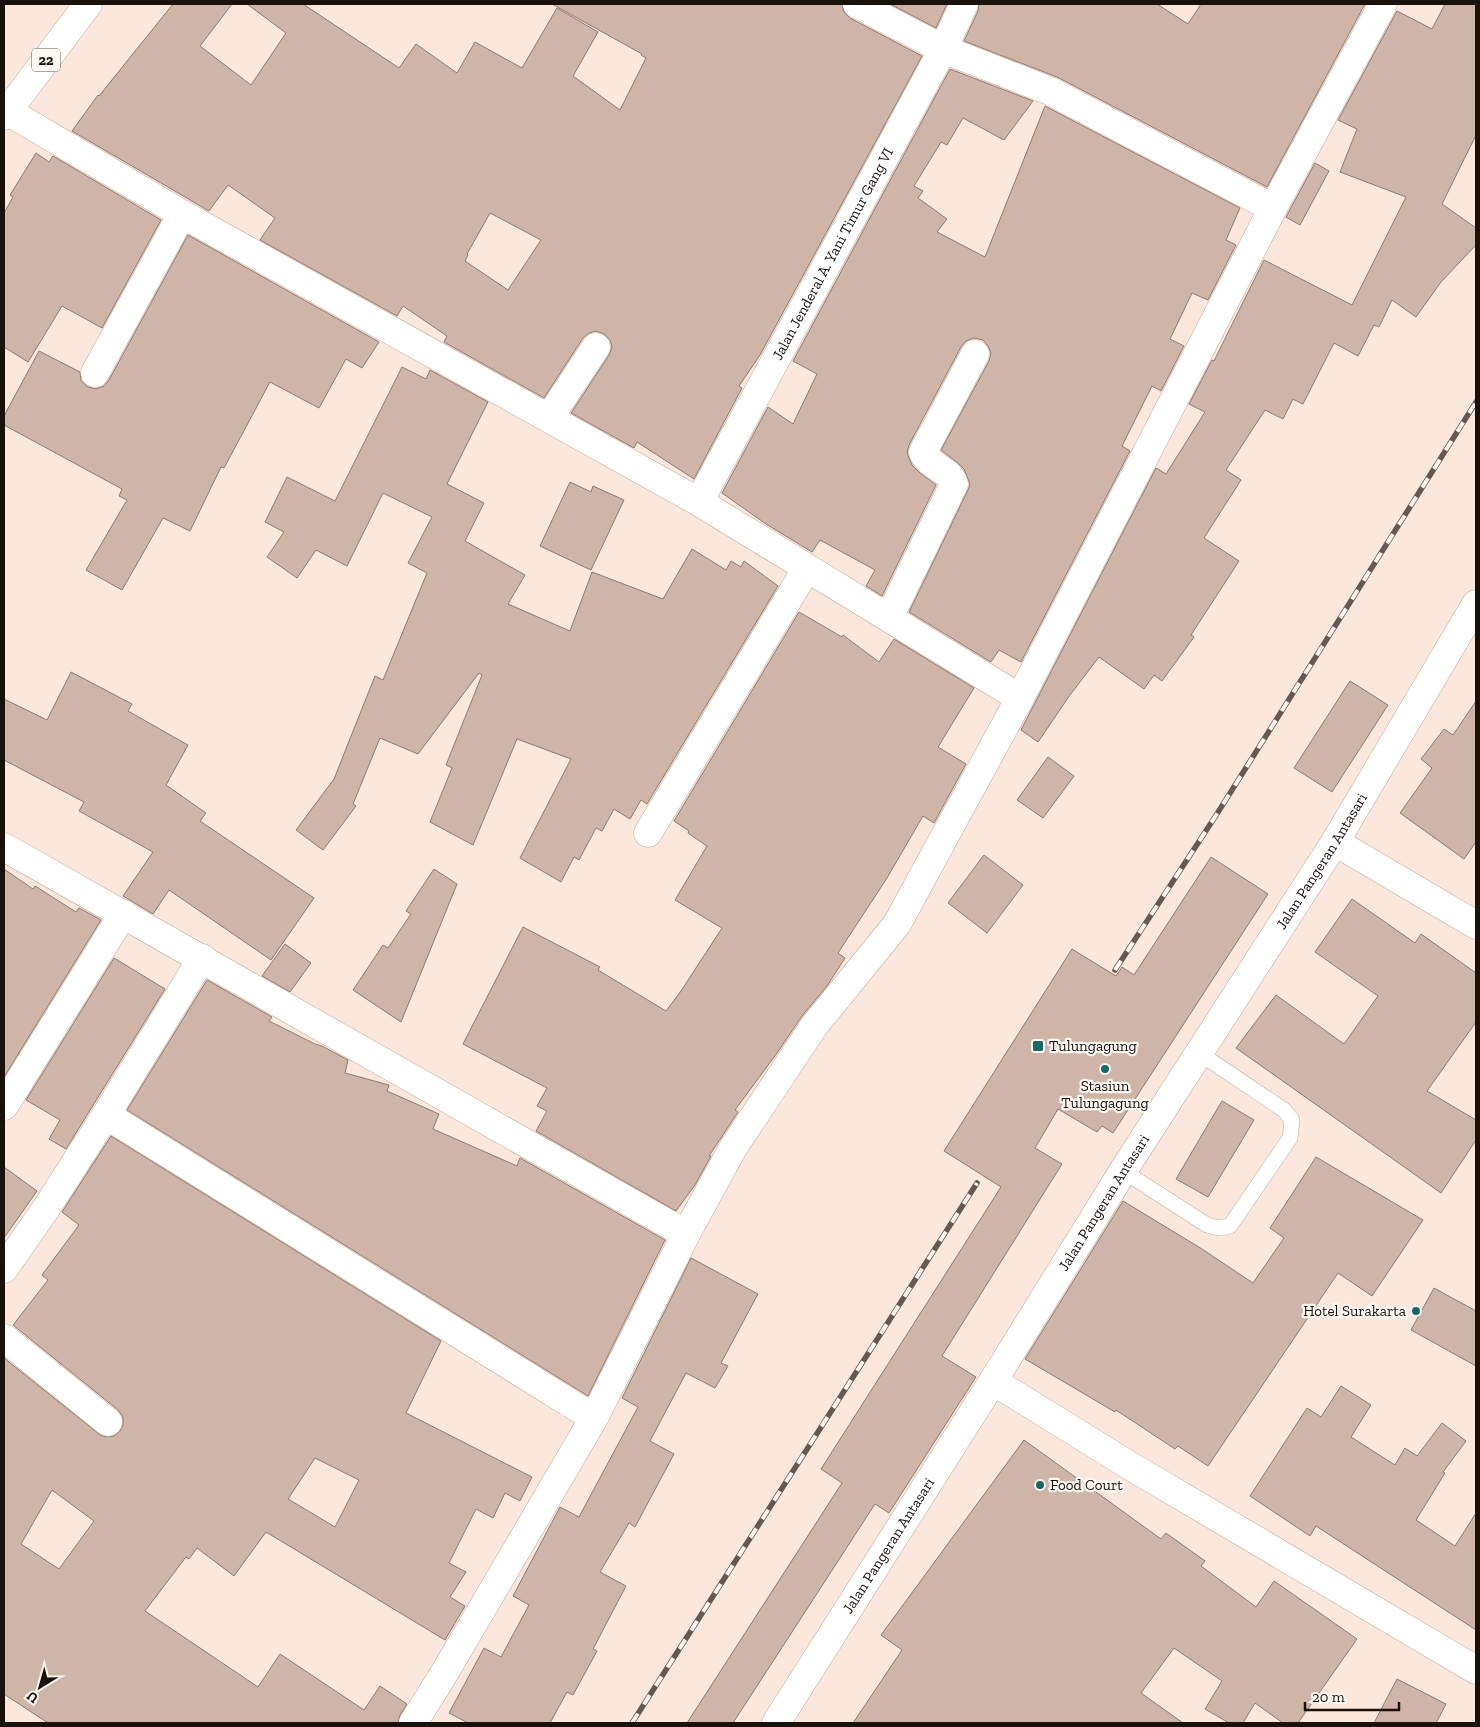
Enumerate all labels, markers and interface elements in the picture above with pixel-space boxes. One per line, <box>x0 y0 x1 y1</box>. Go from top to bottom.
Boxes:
road number: 22 <box>32 48 60 72</box>
street label: Jalan Jenderal A. Yani Timur Gang VI <box>768 144 897 363</box>
street label: Jalan Pangeran Antasari <box>1272 790 1371 933</box>
place label: Tulungagung <box>1049 1037 1137 1055</box>
marker: Tulungagung <box>1031 1039 1045 1053</box>
marker: Stasiun Tulungagung <box>1099 1063 1111 1075</box>
place label: Stasiun Tulungagung <box>1061 1077 1149 1112</box>
street label: Jalan Pangeran Antasari <box>1054 1131 1153 1274</box>
place label: Hotel Surakarta <box>1303 1302 1406 1320</box>
marker: Hotel Surakarta <box>1410 1305 1422 1317</box>
street label: Jalan Pangeran Antasari <box>839 1474 938 1617</box>
place label: Food Court <box>1050 1476 1123 1494</box>
marker: Food Court <box>1034 1479 1046 1491</box>
north arrow <box>15 1662 65 1712</box>
scale bar <box>1305 1680 1399 1712</box>
text: U <box>23 1687 42 1707</box>
text: 20 m <box>1312 1688 1345 1706</box>

